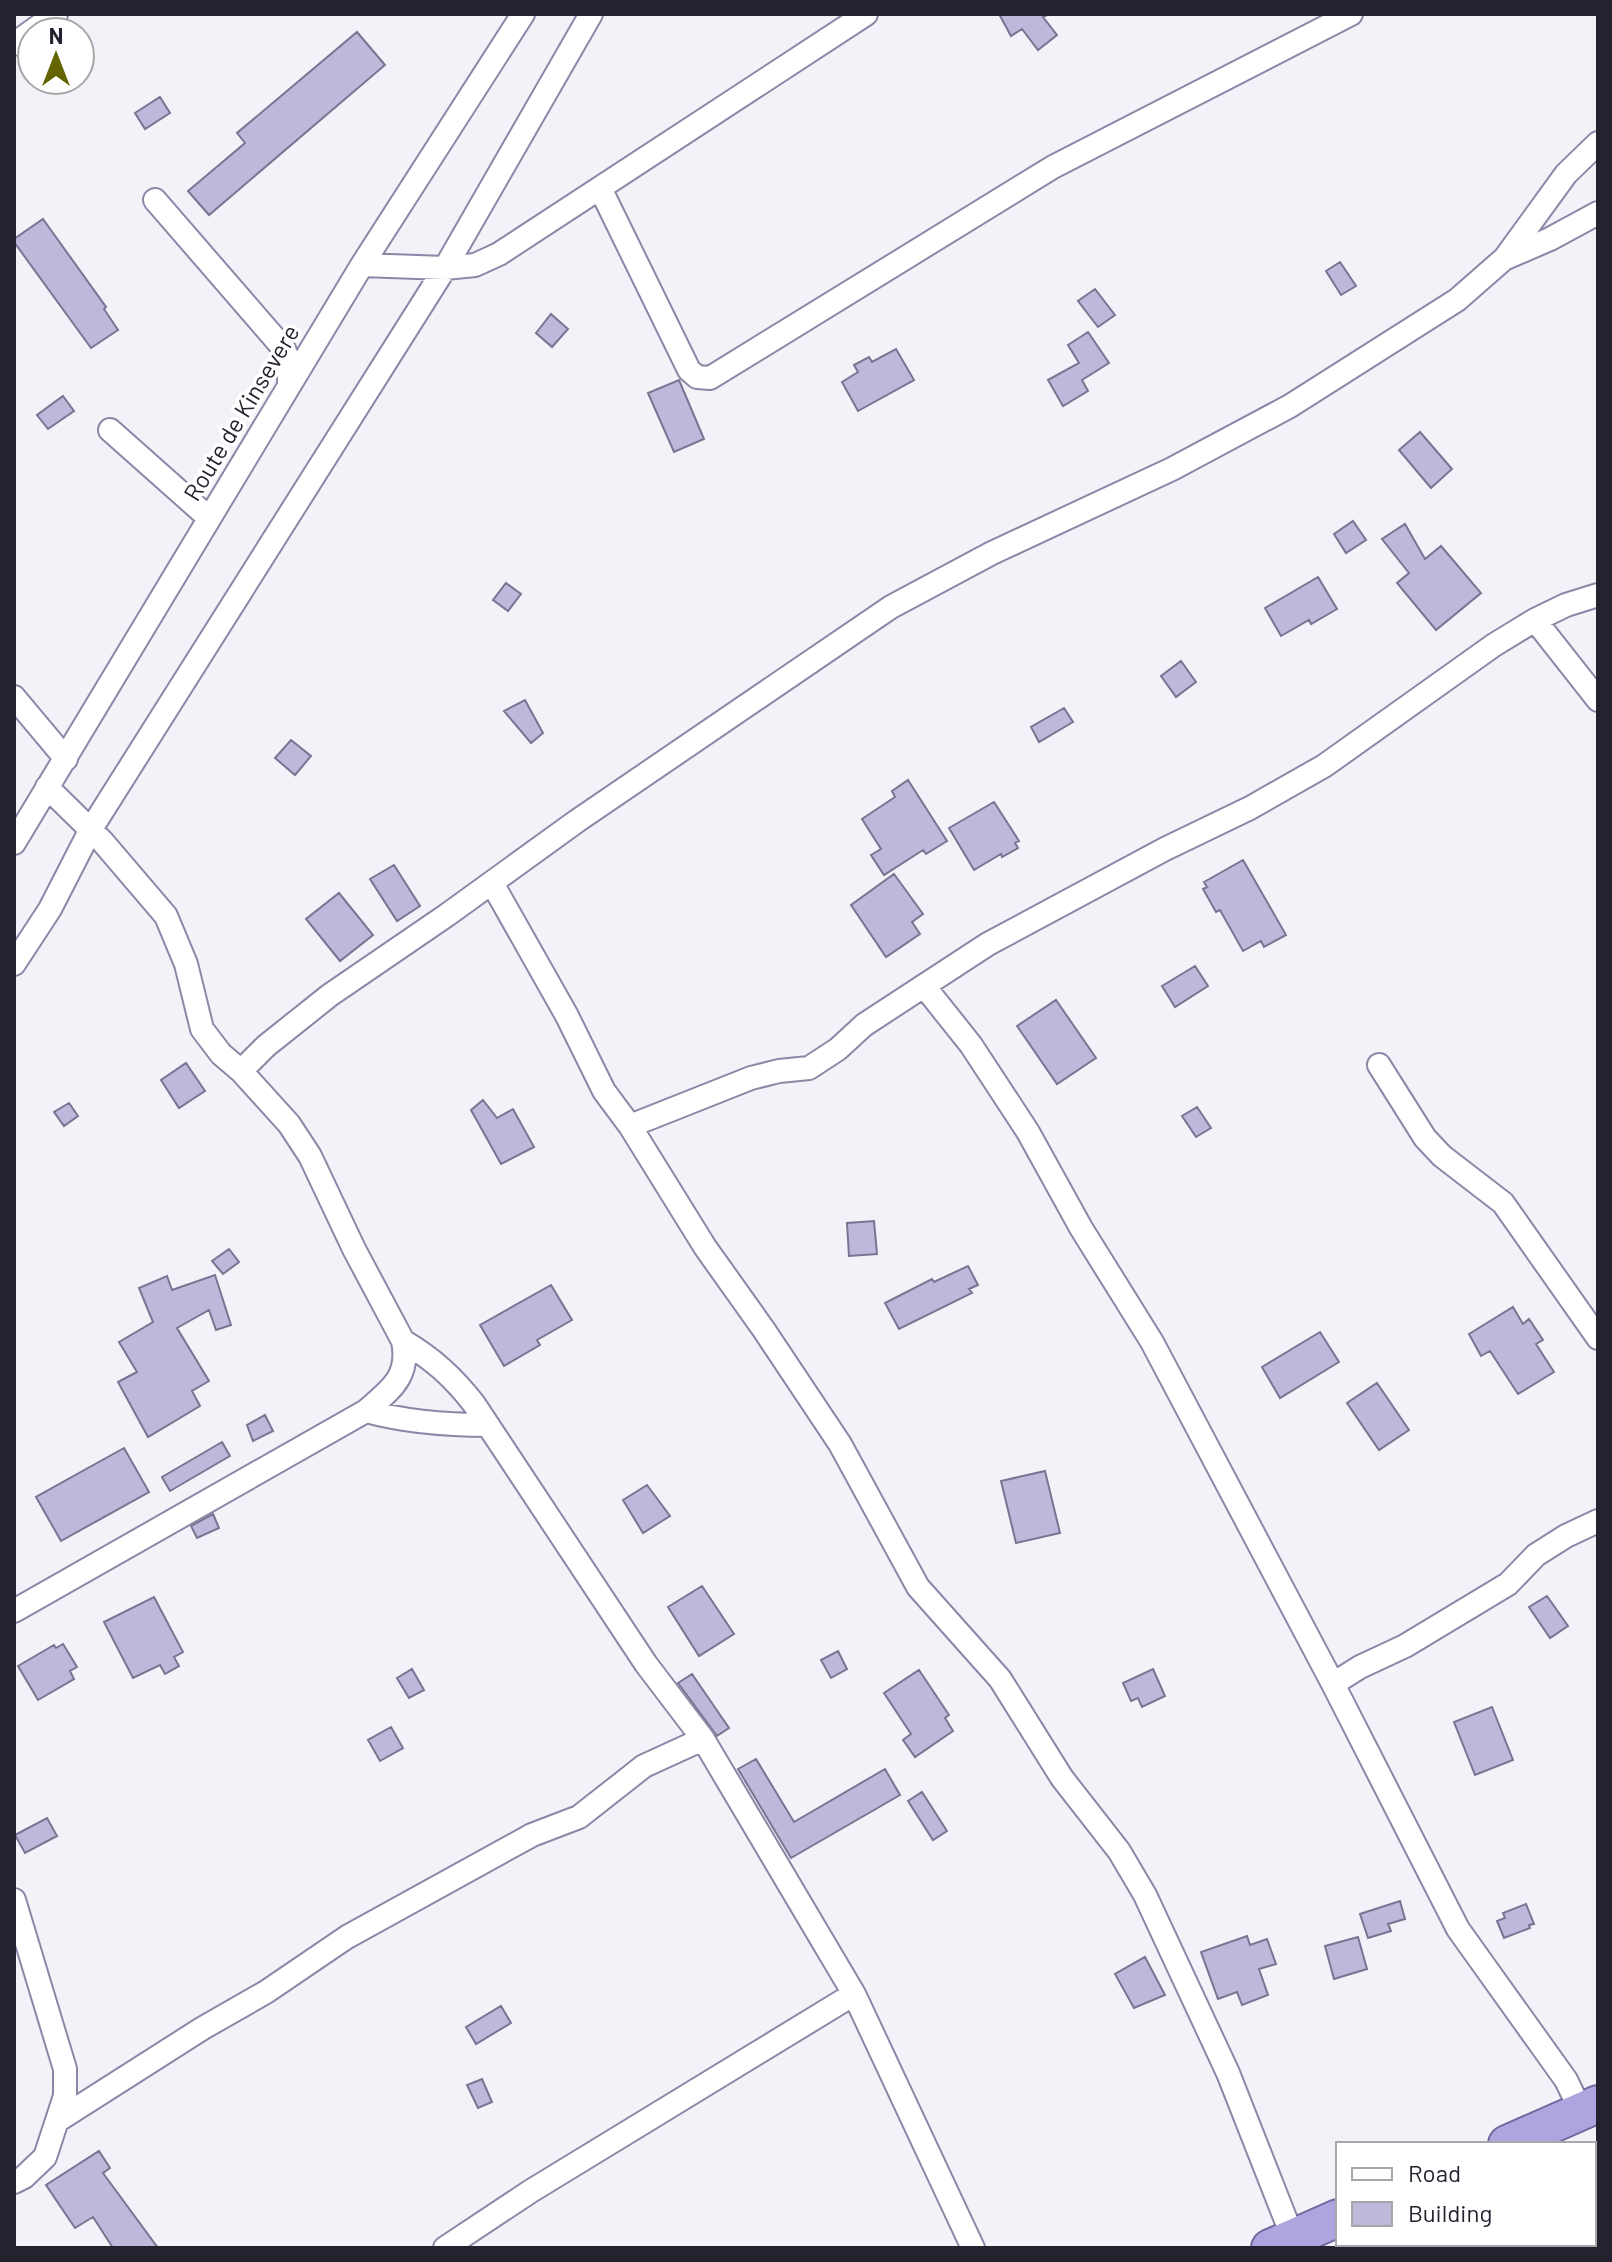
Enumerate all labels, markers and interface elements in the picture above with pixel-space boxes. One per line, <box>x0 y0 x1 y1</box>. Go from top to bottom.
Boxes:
north arrow <box>16 16 96 96</box>
text: N <box>49 22 63 48</box>
street label: Route de Kinsevere <box>177 319 305 505</box>
legend <box>1336 2142 1596 2246</box>
text: Road <box>1408 2158 1461 2187</box>
text: Building <box>1408 2198 1492 2227</box>

